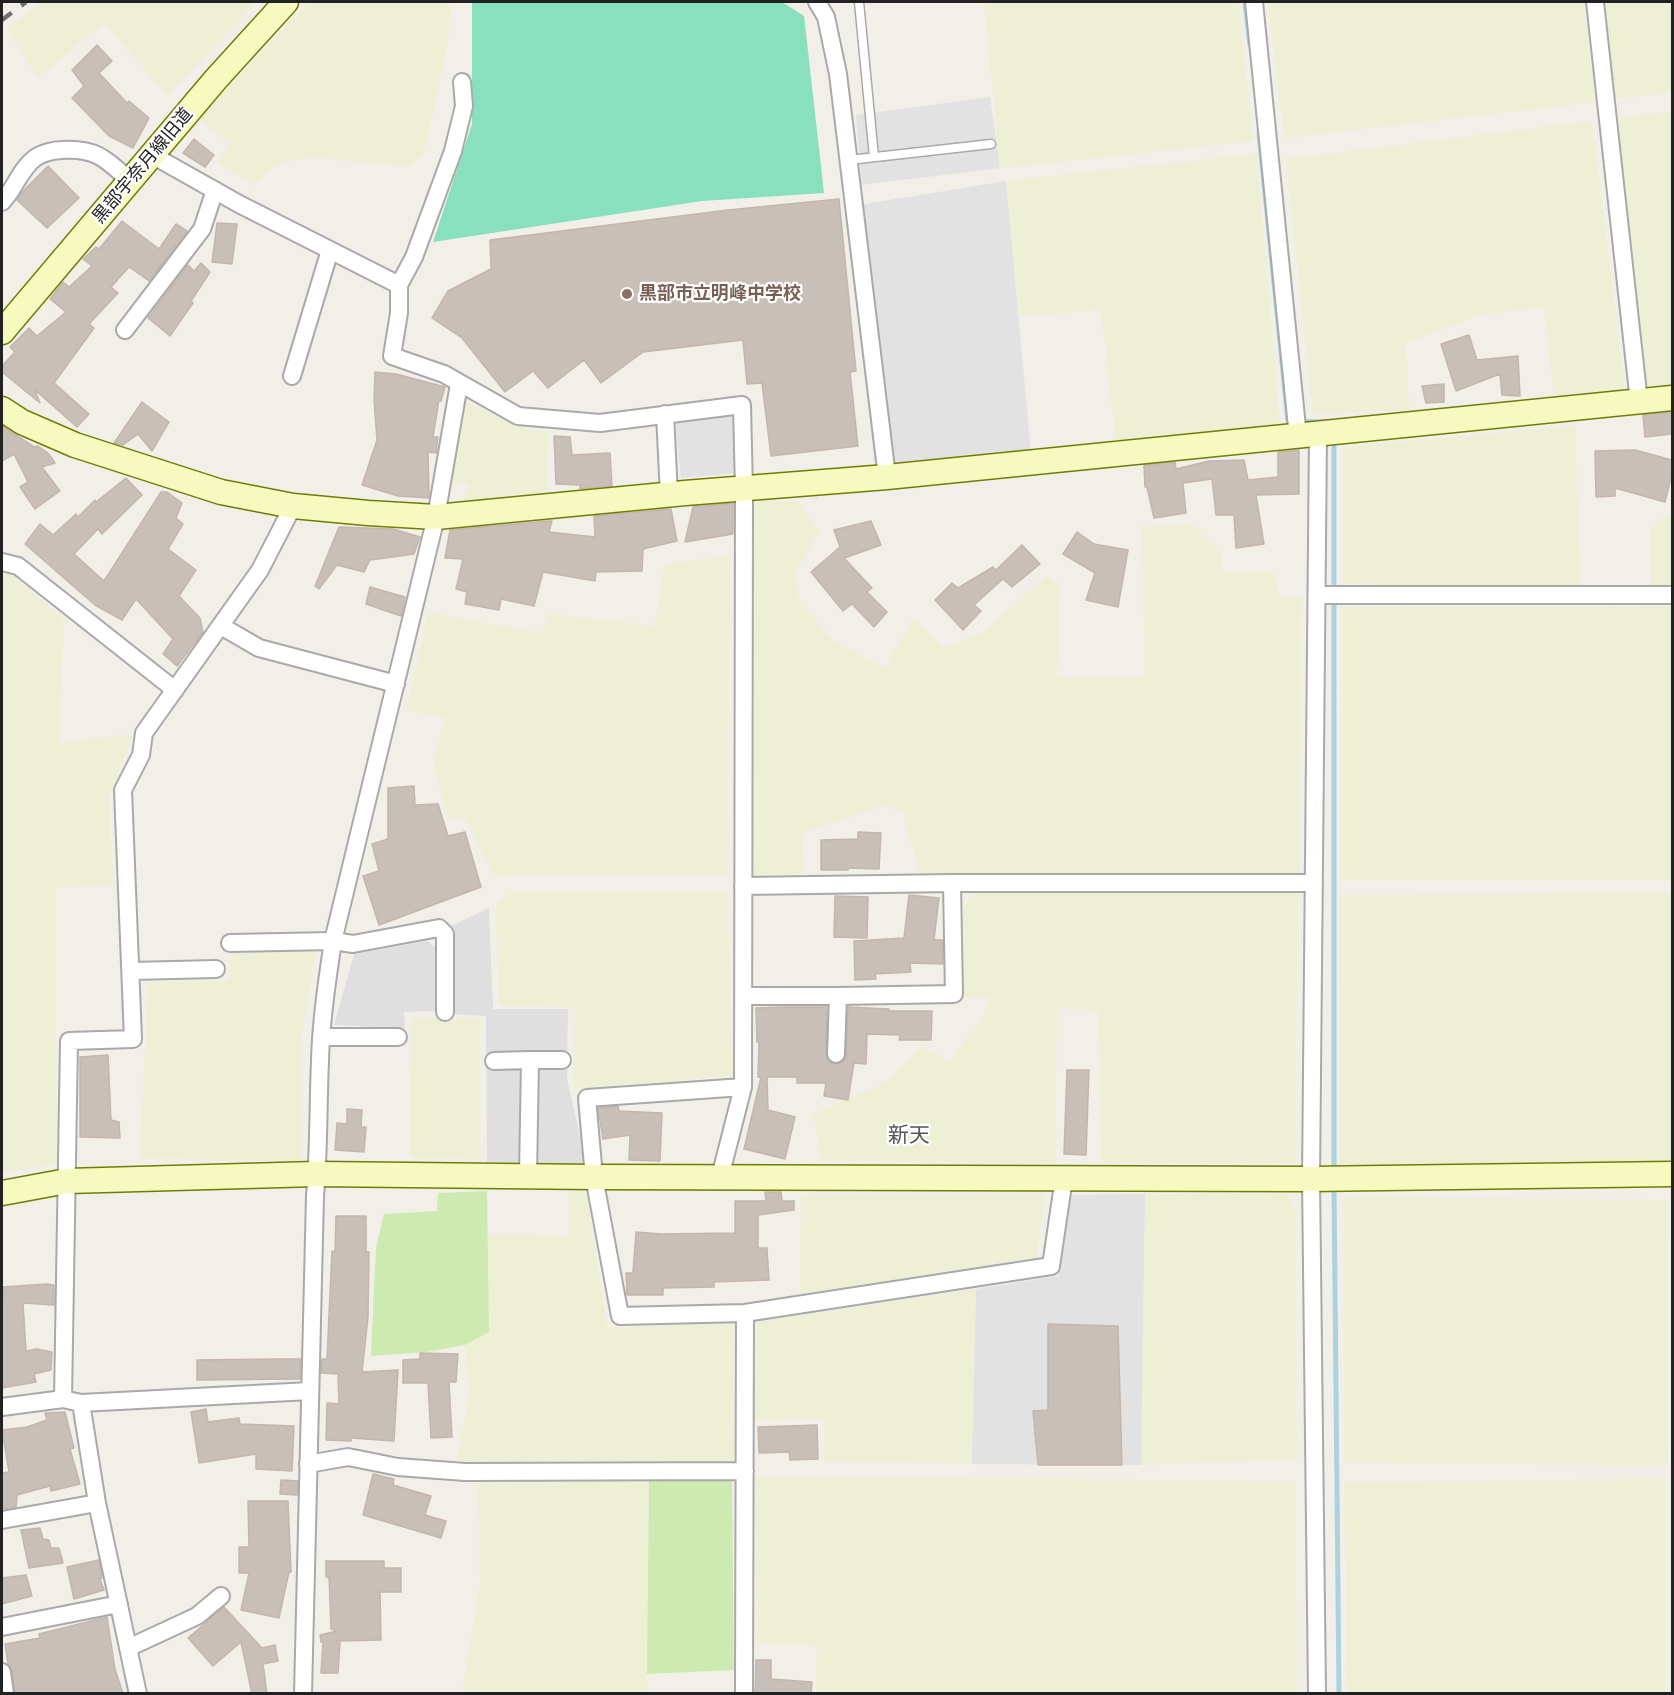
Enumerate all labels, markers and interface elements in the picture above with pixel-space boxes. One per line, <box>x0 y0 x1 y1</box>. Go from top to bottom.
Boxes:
street label: 黒部宇奈月線旧道 <box>88 104 198 228</box>
place label: 黒部市立明峰中学校 <box>639 283 801 305</box>
marker: 黒部市立明峰中学校 <box>620 287 634 301</box>
district label: 新天 <box>888 1123 930 1149</box>

